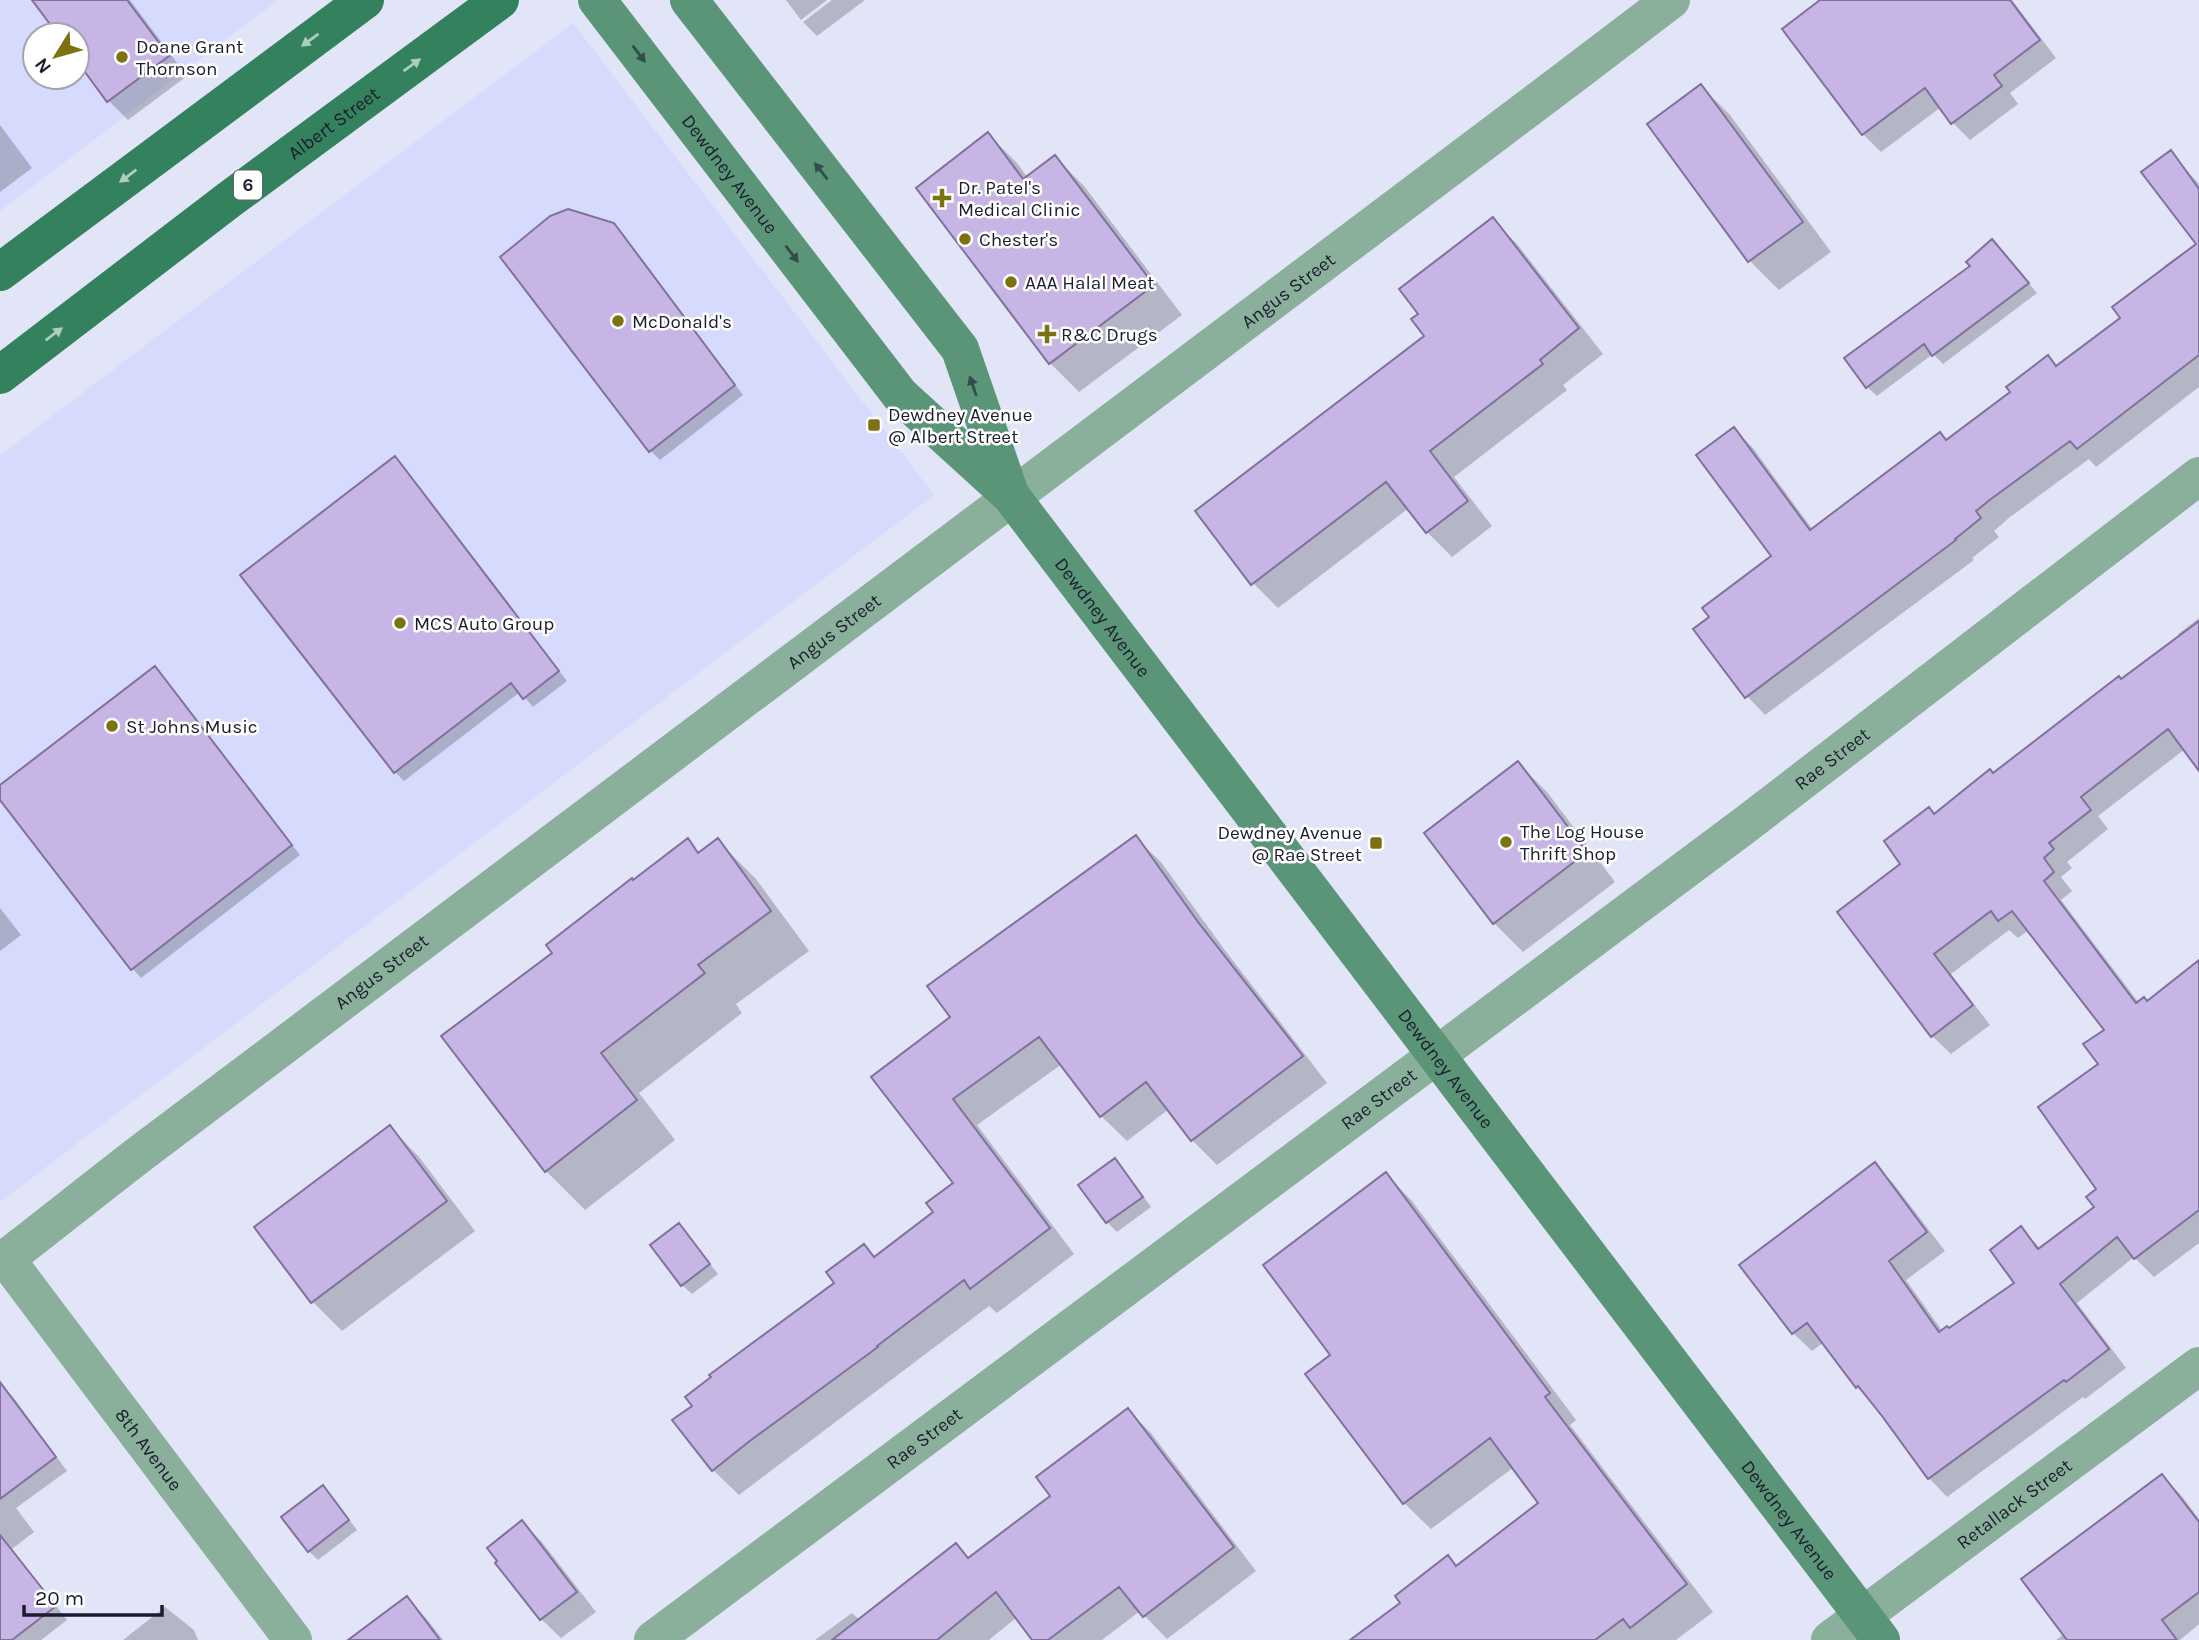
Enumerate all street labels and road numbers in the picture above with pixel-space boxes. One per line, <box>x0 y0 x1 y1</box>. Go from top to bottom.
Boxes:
street label: Albert Street <box>284 83 384 165</box>
street label: Dewdney Avenue <box>677 110 782 238</box>
road number: 6 <box>234 170 262 200</box>
street label: Angus Street <box>1237 249 1340 333</box>
street label: Dewdney Avenue <box>1050 553 1155 682</box>
street label: Angus Street <box>783 590 885 674</box>
street label: Rae Street <box>1791 723 1874 795</box>
street label: Angus Street <box>331 930 433 1014</box>
street label: Dewdney Avenue <box>1393 1005 1498 1133</box>
street label: Rae Street <box>1337 1064 1421 1135</box>
street label: Rae Street <box>882 1403 967 1474</box>
street label: 8th Avenue <box>110 1404 186 1495</box>
street label: Retallack Street <box>1953 1454 2076 1554</box>
street label: Dewdney Avenue <box>1736 1456 1841 1584</box>

